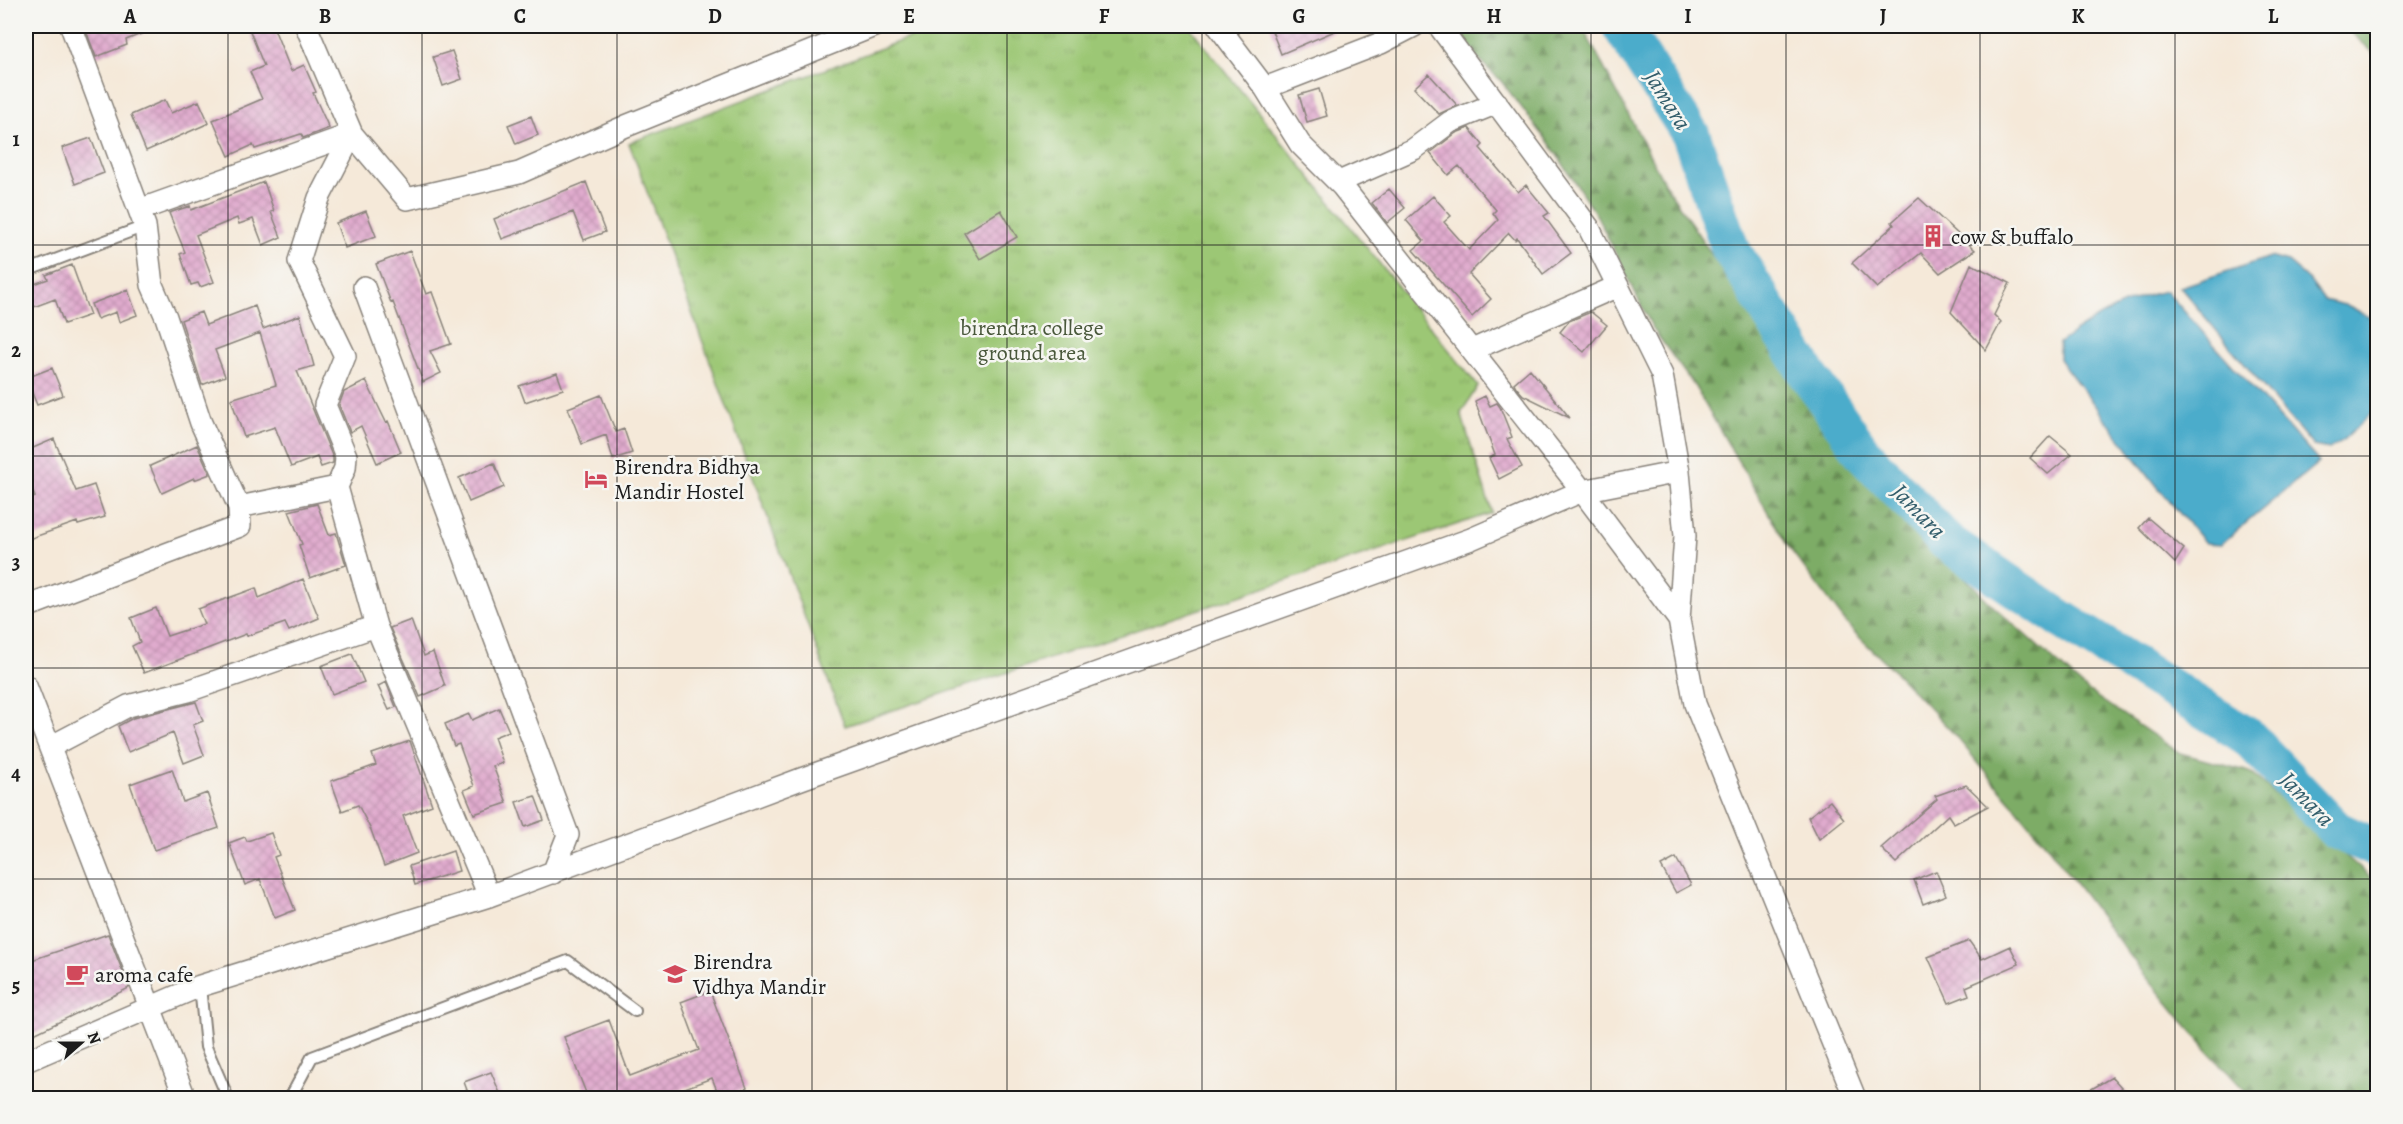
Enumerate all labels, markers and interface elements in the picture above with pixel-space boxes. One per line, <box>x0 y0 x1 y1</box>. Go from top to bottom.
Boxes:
text: A <box>123 3 137 30</box>
text: B <box>319 3 331 30</box>
text: C <box>514 3 526 30</box>
text: D <box>708 3 722 30</box>
text: E <box>903 3 915 30</box>
text: F <box>1099 3 1110 30</box>
text: G <box>1292 3 1306 30</box>
text: H <box>1487 3 1502 30</box>
text: I <box>1684 3 1692 30</box>
text: J <box>1880 3 1887 30</box>
text: K <box>2071 3 2085 30</box>
text: L <box>2268 3 2279 30</box>
water label: Jamara <box>1637 63 1699 136</box>
text: 1 <box>12 126 20 153</box>
place label: cow & buffalo <box>1951 222 2074 252</box>
building icon: cow & buffalo <box>1920 223 1946 249</box>
park label: birendra college ground area <box>960 313 1104 368</box>
text: 2 <box>11 337 21 364</box>
place label: Birendra Bidhya Mandir Hostel <box>614 452 761 507</box>
hotel icon: Birendra Bidhya Mandir Hostel <box>583 466 609 492</box>
water label: Jamara <box>1884 476 1953 546</box>
text: 3 <box>12 549 20 576</box>
text: 4 <box>11 760 21 787</box>
water label: Jamara <box>2272 764 2341 834</box>
place label: Birendra Vidhya Mandir <box>692 947 826 1002</box>
place label: aroma cafe <box>95 960 193 990</box>
cafe icon: aroma cafe <box>64 961 90 987</box>
school or university icon: Birendra Vidhya Mandir <box>662 961 688 987</box>
text: 5 <box>12 972 20 999</box>
north arrow <box>51 1013 111 1073</box>
text: N <box>82 1029 107 1048</box>

